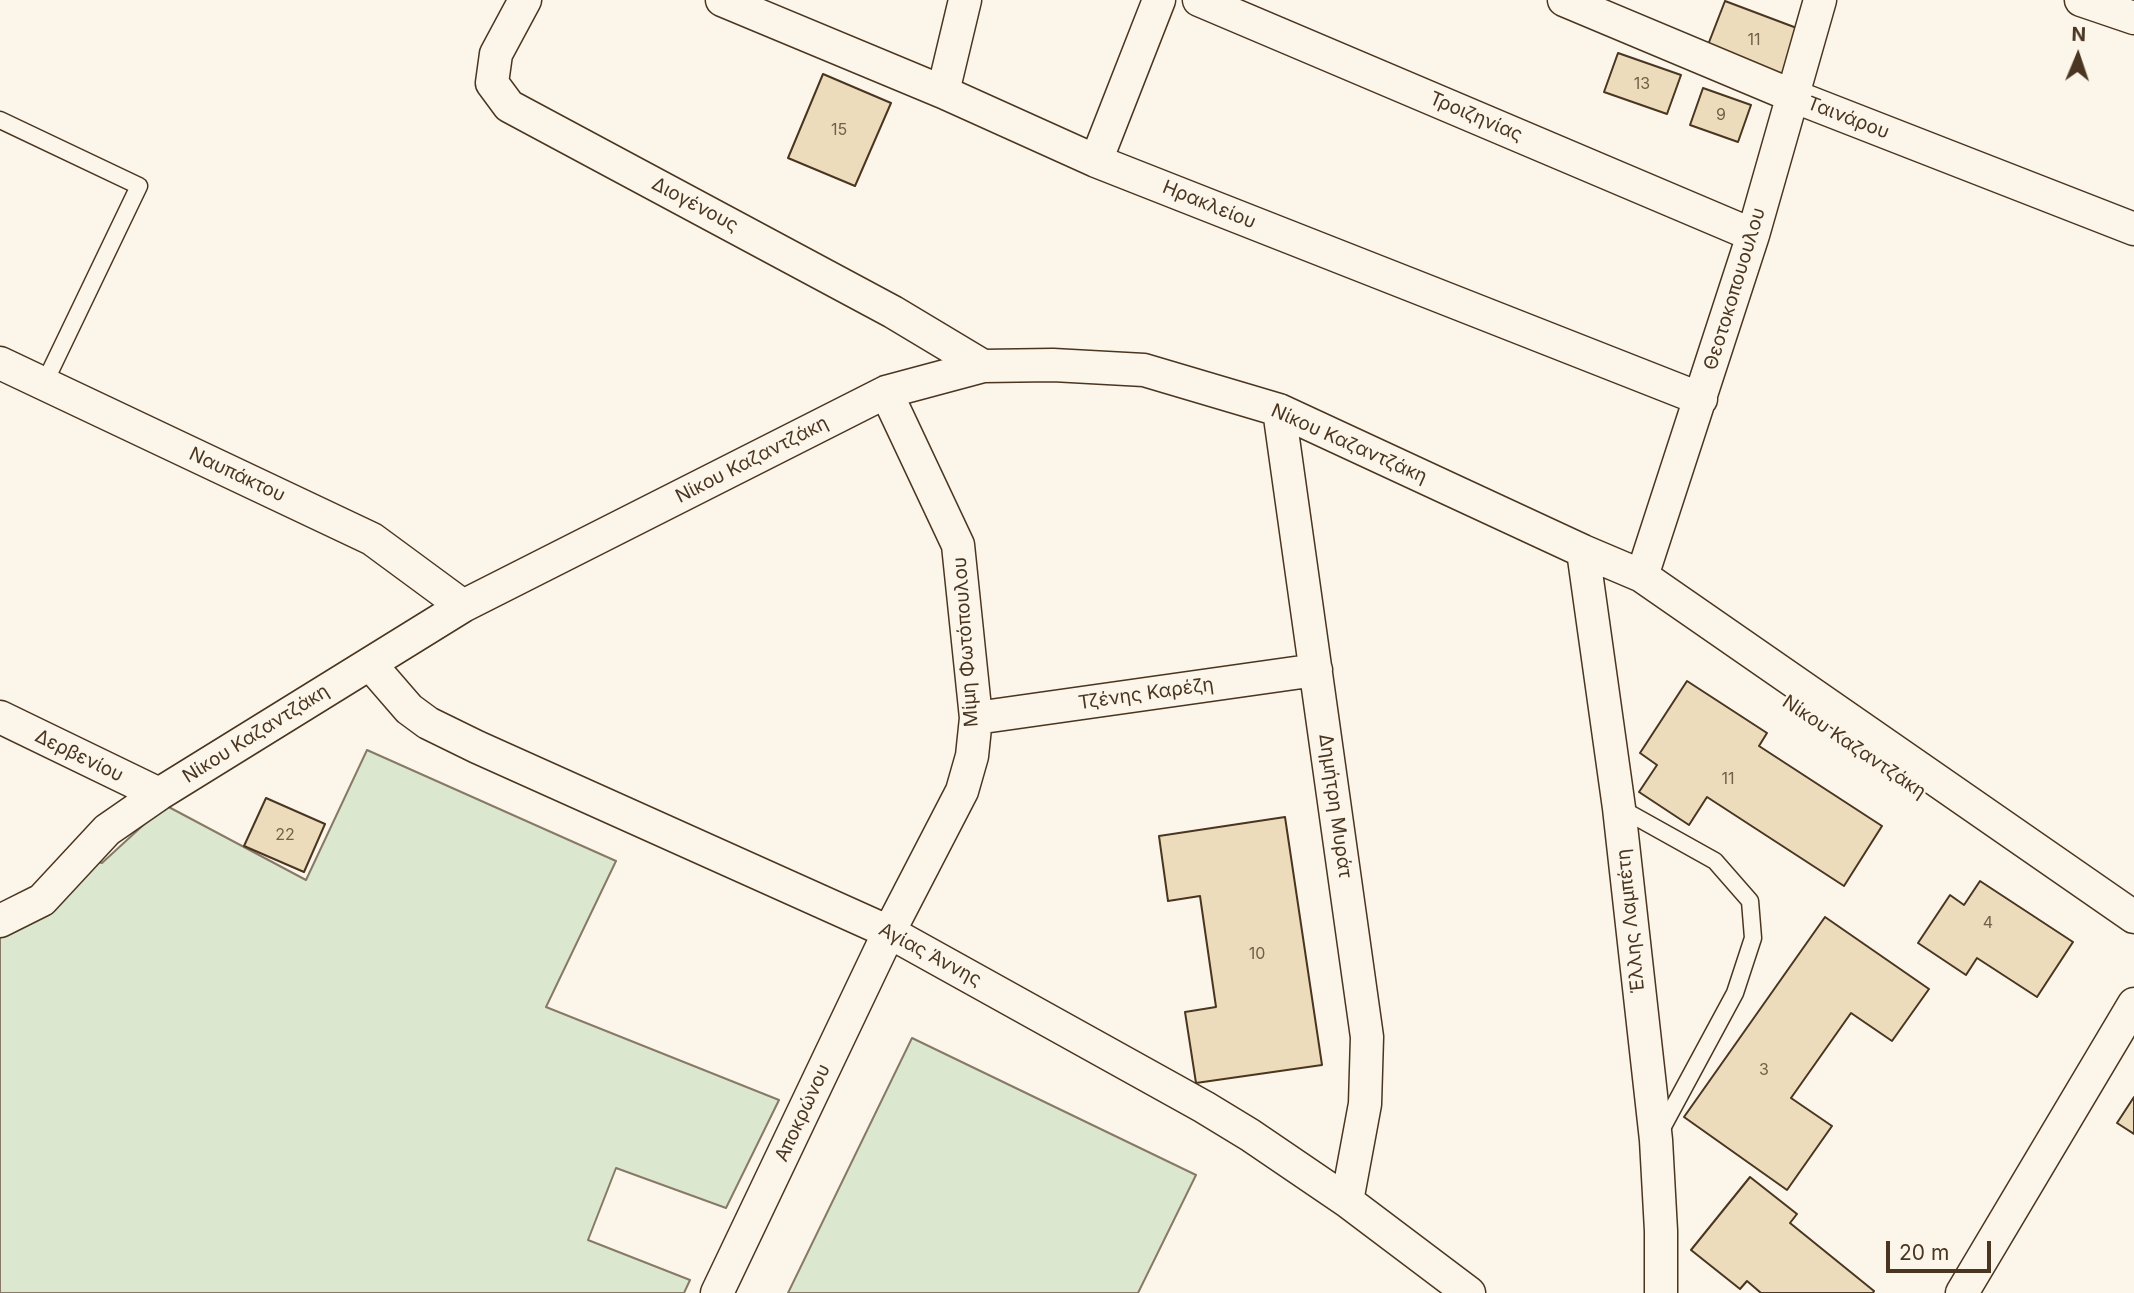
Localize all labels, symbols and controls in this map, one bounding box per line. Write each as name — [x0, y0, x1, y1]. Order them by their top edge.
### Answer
north arrow — [2043, 21, 2113, 91]
text: N — [2071, 23, 2086, 46]
house number: 11 — [1747, 30, 1761, 50]
house number: 13 — [1634, 74, 1650, 94]
street label: Τροιζηνίας — [1426, 87, 1526, 147]
street label: Ταινάρου — [1804, 92, 1892, 144]
house number: 9 — [1716, 105, 1726, 125]
house number: 15 — [831, 120, 847, 140]
street label: Διογένους — [648, 173, 742, 237]
street label: Ηρακλείου — [1159, 176, 1259, 234]
street label: Θεοτοκοπουουλου — [1699, 205, 1771, 373]
street label: Νίκου Καζαντζάκη — [1268, 399, 1430, 489]
street label: Νίκου Καζαντζάκη — [672, 412, 832, 508]
street label: Ναυπάκτου — [185, 443, 289, 507]
street label: Μίμη Φωτόπουλου — [949, 556, 983, 728]
street label: Τζένης Καρέζη — [1077, 673, 1215, 715]
street label: Νίκου Καζαντζάκη — [179, 680, 333, 788]
street label: Νίκου Καζαντζάκη — [1778, 691, 1930, 803]
street label: Δερβενίου — [31, 725, 127, 787]
street label: Δημήτρη Μυράτ — [1314, 732, 1356, 880]
house number: 11 — [1721, 769, 1735, 789]
house number: 22 — [275, 825, 295, 845]
street label: Έλλης Λαμπέτη — [1612, 848, 1650, 994]
house number: 4 — [1983, 913, 1993, 933]
street label: Αγίας Άννης — [875, 918, 985, 992]
house number: 10 — [1249, 944, 1265, 964]
house number: 3 — [1759, 1060, 1769, 1080]
street label: Αποκρώνου — [771, 1061, 835, 1165]
scale bar — [1889, 1226, 1994, 1270]
text: 20 m — [1899, 1240, 1949, 1265]

